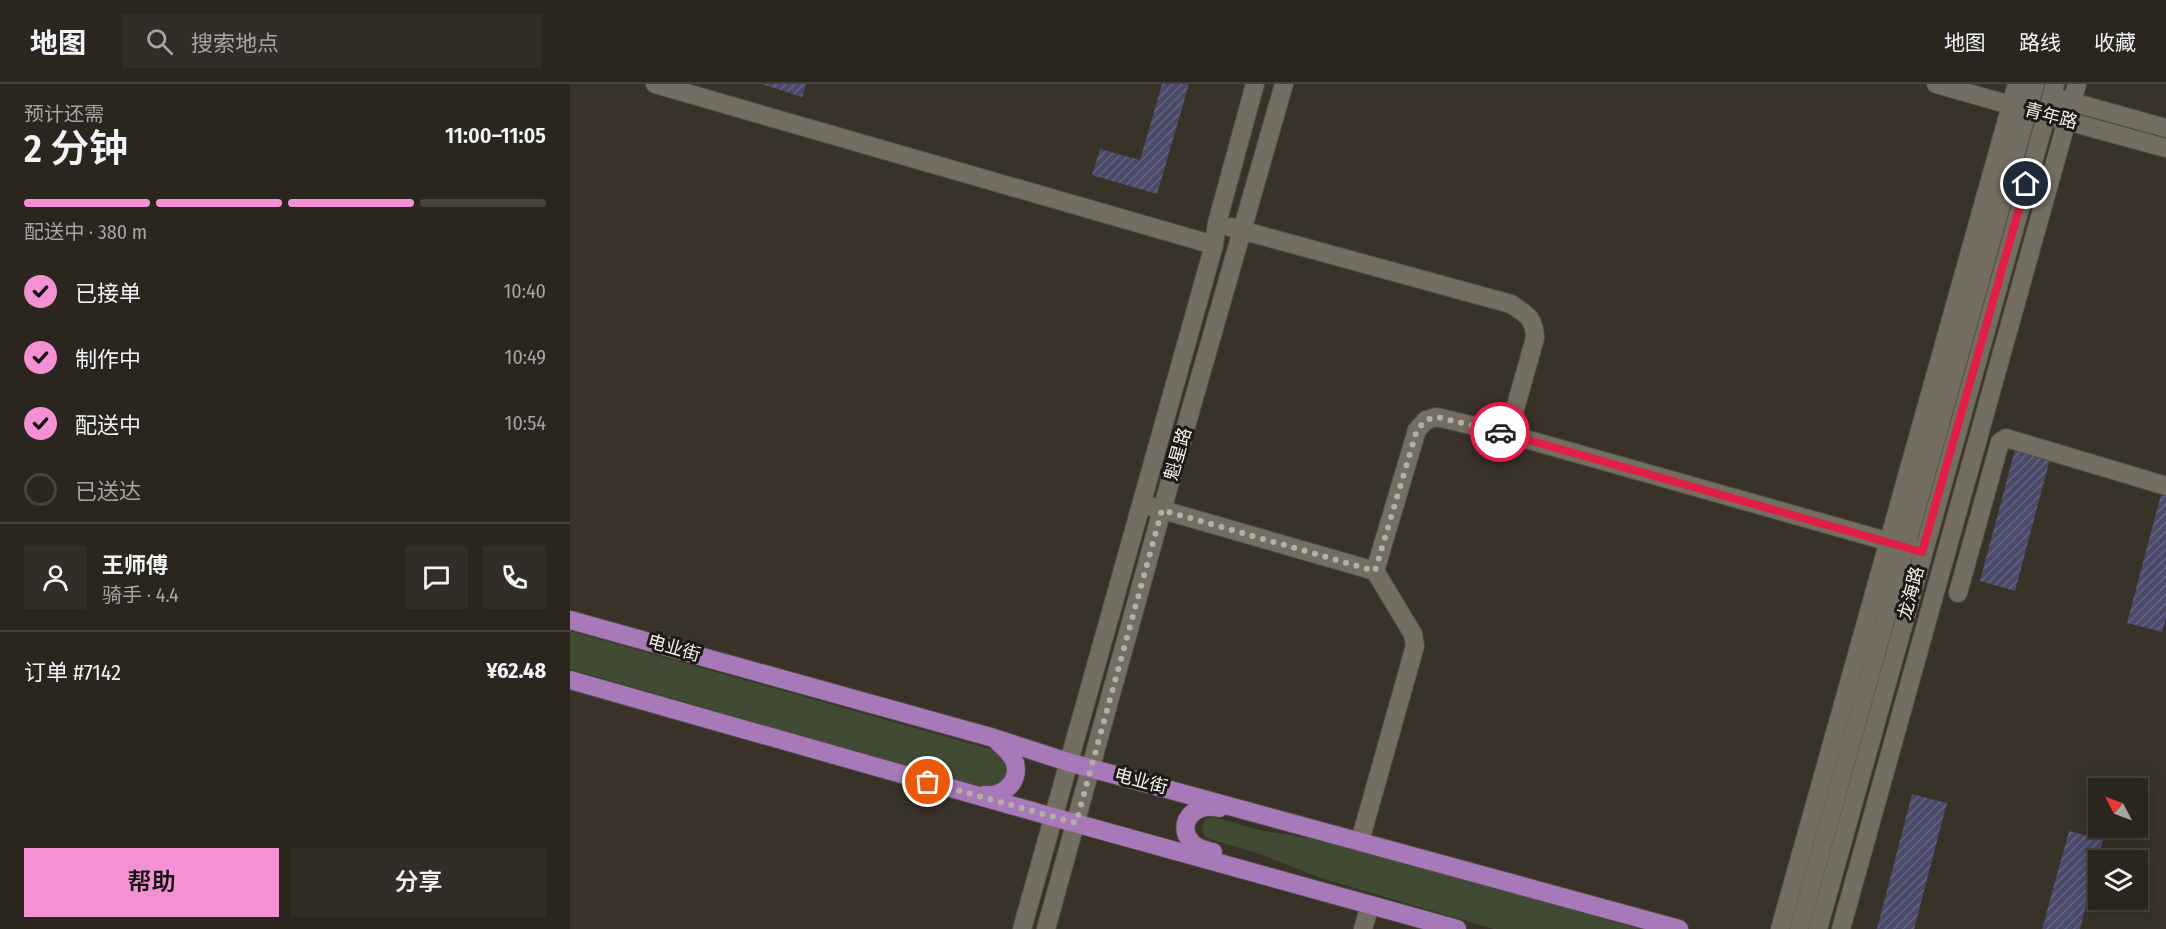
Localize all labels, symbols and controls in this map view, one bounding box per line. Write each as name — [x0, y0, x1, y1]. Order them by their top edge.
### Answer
search box — [122, 14, 542, 68]
icon: search — [143, 25, 176, 58]
text: 地图 — [30, 27, 86, 60]
text: 搜索地点 — [191, 30, 279, 57]
text: 地图 — [1944, 30, 1986, 56]
text: 路线 — [2019, 30, 2061, 56]
text: 收藏 — [2094, 30, 2136, 56]
street label: 青年路 — [2022, 98, 2080, 134]
text: 预计还需 — [24, 102, 104, 126]
text: 11:00–11:05 — [445, 122, 546, 149]
text: 2 分钟 — [24, 126, 128, 172]
pin — [2000, 158, 2051, 209]
icon: home — [2009, 167, 2042, 200]
text: 配送中 · 380 m — [24, 220, 147, 244]
icon: check — [24, 275, 57, 308]
text: 10:40 — [504, 279, 546, 303]
text: 已接单 — [75, 280, 141, 307]
icon: check — [24, 341, 57, 374]
text: 10:49 — [505, 345, 546, 369]
text: 制作中 — [75, 346, 141, 373]
courier — [1470, 402, 1530, 462]
icon: check — [24, 407, 57, 440]
text: 10:54 — [505, 411, 546, 435]
text: 配送中 — [75, 412, 141, 439]
icon: car — [1484, 416, 1517, 449]
street label: 魁星路 — [1160, 425, 1196, 483]
text: 已送达 — [75, 478, 141, 505]
button: person — [24, 546, 87, 609]
button: chat — [405, 546, 468, 609]
button: phone — [483, 546, 546, 609]
text: 王师傅 — [102, 552, 168, 579]
street label: 龙海路 — [1893, 564, 1929, 622]
text: 骑手 · 4.4 — [102, 583, 179, 607]
street label: 电业街 — [645, 630, 703, 666]
text: ¥62.48 — [486, 657, 546, 684]
text: 订单 #7142 — [24, 659, 121, 686]
pin — [902, 756, 953, 807]
street label: 电业街 — [1112, 763, 1170, 799]
icon: bag — [911, 765, 944, 798]
north arrow — [2088, 778, 2148, 838]
map controls — [2088, 778, 2148, 910]
button: 帮助 — [24, 848, 279, 917]
button: 分享 — [291, 848, 546, 917]
button: layers — [2088, 850, 2148, 910]

